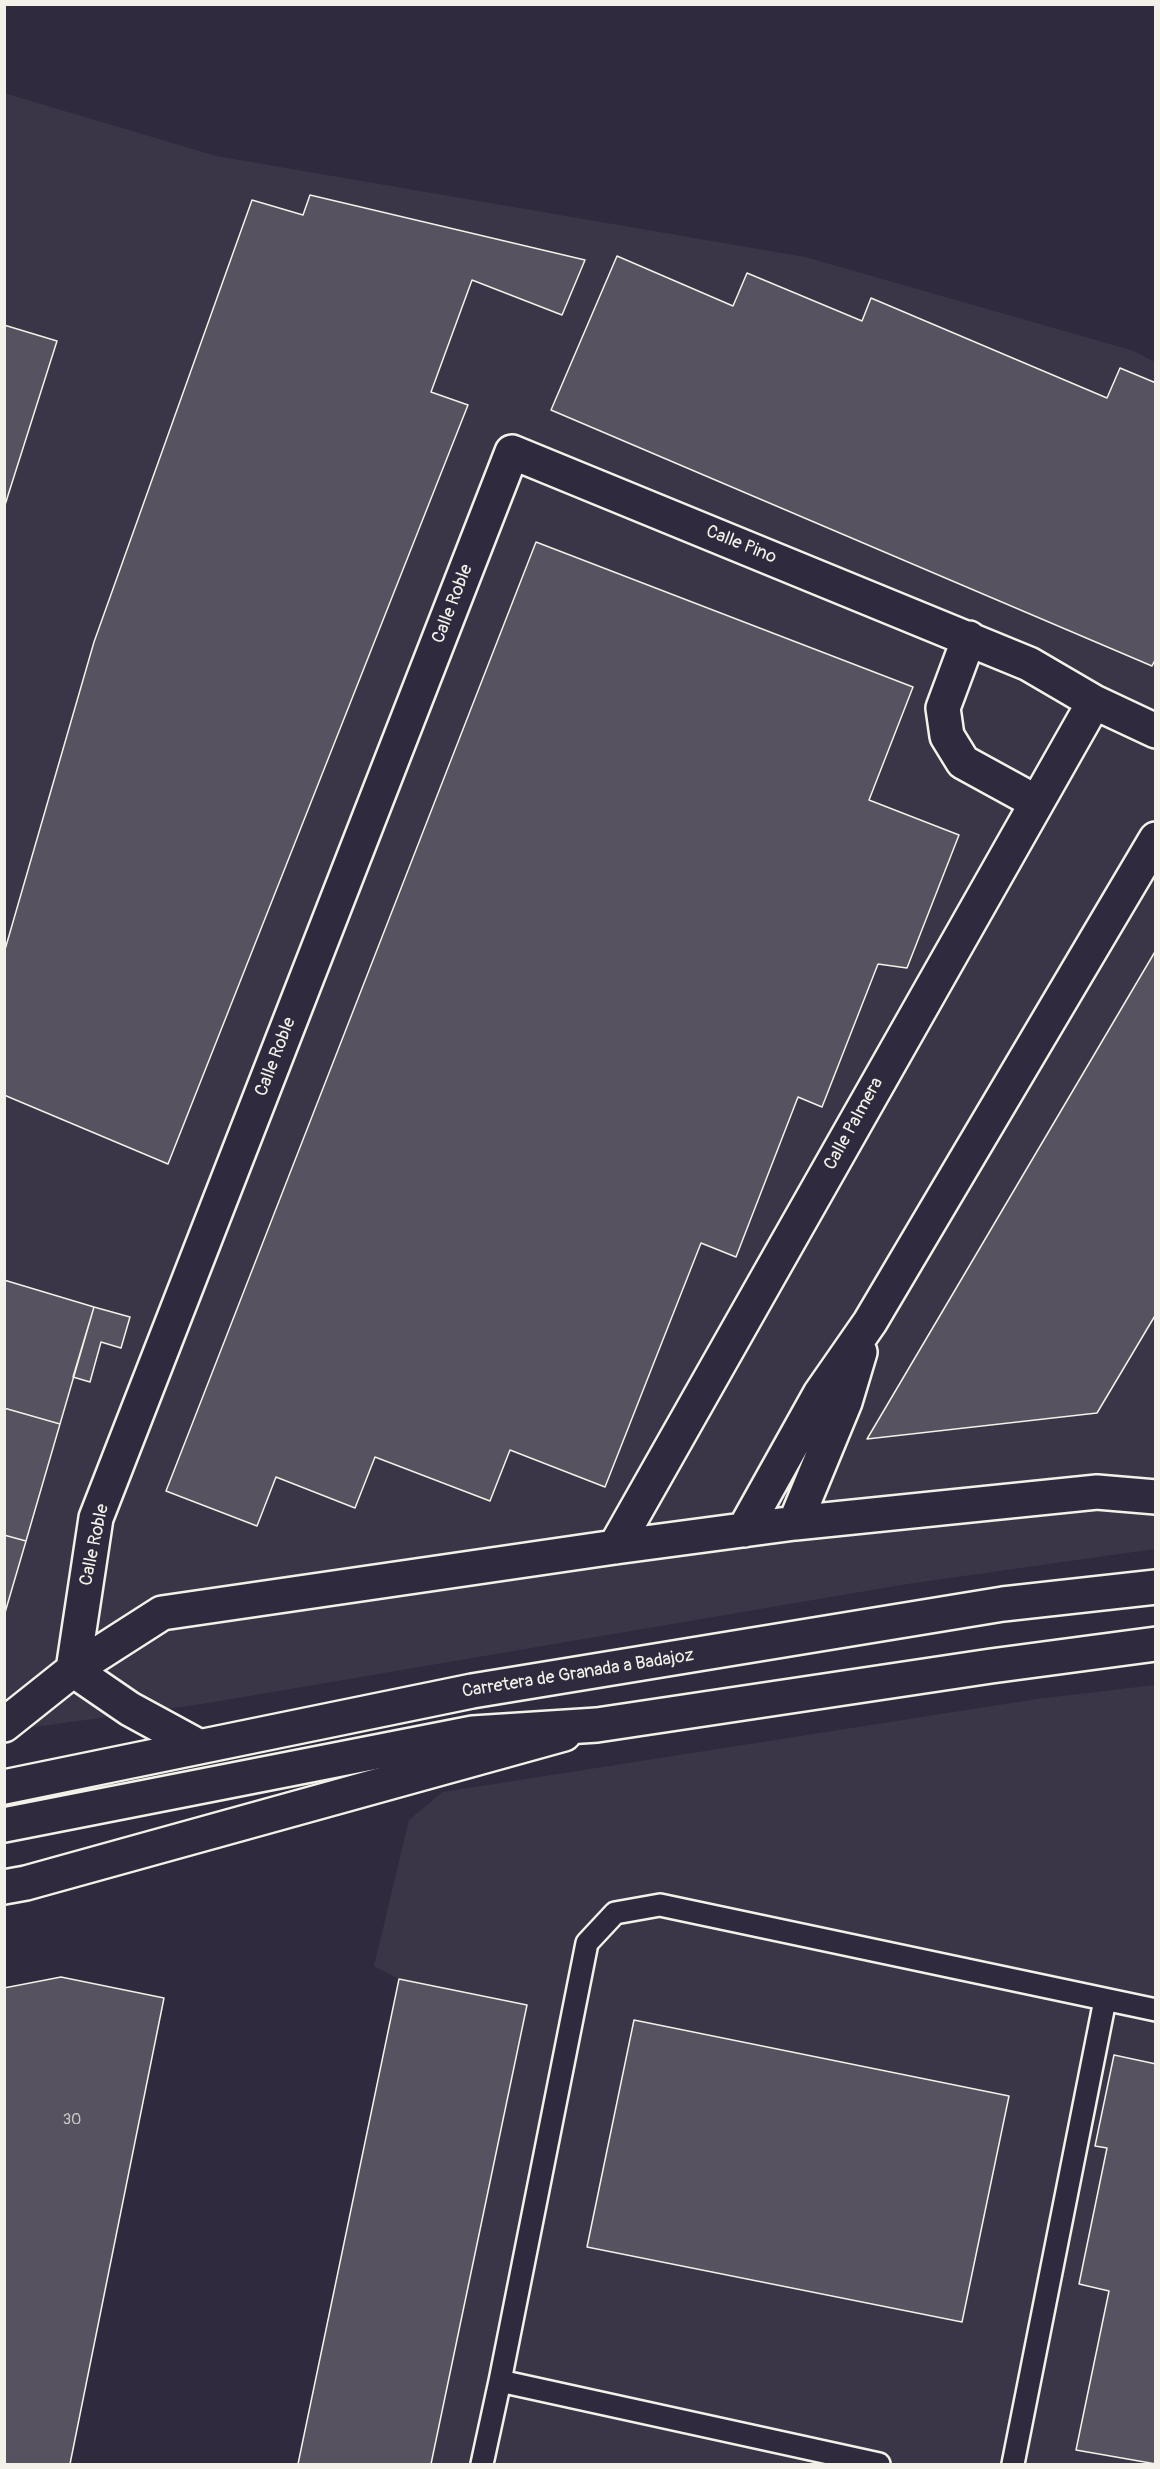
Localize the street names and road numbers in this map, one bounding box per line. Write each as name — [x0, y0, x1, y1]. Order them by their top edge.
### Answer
street label: Calle Pino — [703, 521, 779, 569]
street label: Calle Roble — [428, 561, 478, 647]
street label: Calle Roble — [251, 1014, 301, 1100]
street label: Calle Palmera — [820, 1074, 888, 1174]
street label: Calle Roble — [76, 1502, 114, 1588]
street label: Carretera de Granada a Badajoz — [461, 1645, 695, 1703]

